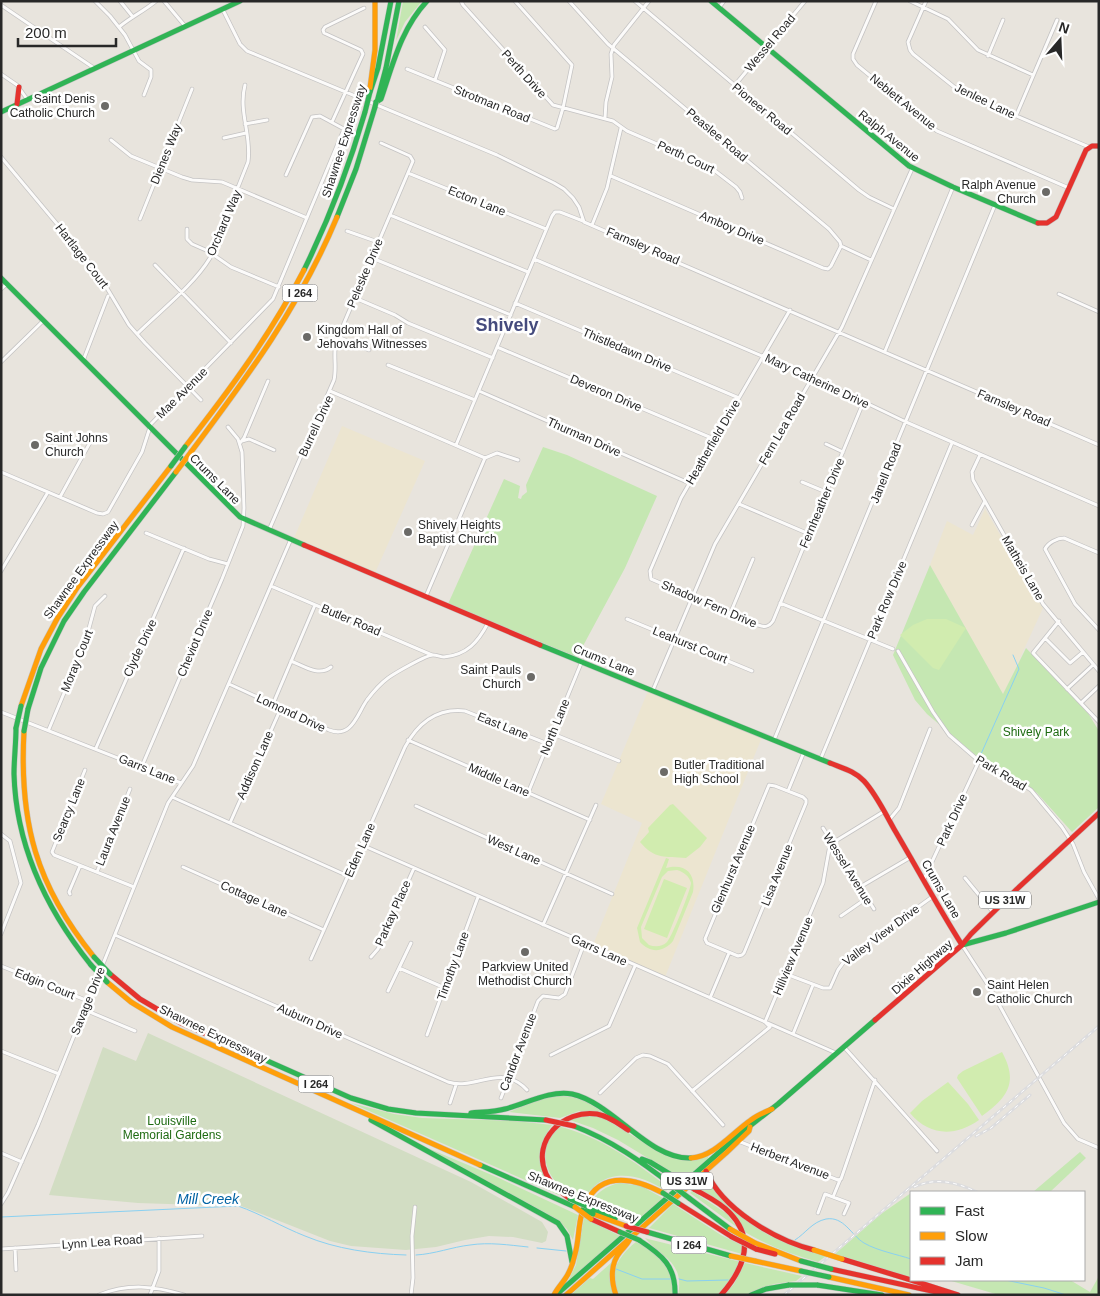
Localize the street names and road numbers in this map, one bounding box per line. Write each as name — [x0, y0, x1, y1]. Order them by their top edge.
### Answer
street label: Wessel Road — [742, 11, 798, 75]
street label: Perth Drive — [499, 47, 549, 101]
street label: Neblett Avenue — [867, 71, 939, 133]
street label: Pioneer Road — [729, 80, 795, 138]
street label: Jenlee Lane — [953, 80, 1018, 122]
street label: Strotman Road — [452, 82, 532, 126]
street label: Shawnee Expressway — [319, 83, 369, 199]
street label: Peaslee Road — [684, 105, 750, 165]
street label: Ralph Avenue — [856, 107, 923, 165]
street label: Dienes Way — [147, 122, 185, 186]
street label: Perth Court — [655, 138, 717, 177]
street label: Ecton Lane — [446, 183, 508, 219]
street label: Orchard Way — [204, 188, 244, 258]
street label: Amboy Drive — [698, 208, 767, 248]
street label: Hartlage Court — [52, 221, 112, 292]
street label: Farnsley Road — [604, 224, 682, 268]
street label: Peleske Drive — [344, 236, 386, 310]
road number: I 264 — [282, 284, 318, 302]
street label: Thistledawn Drive — [580, 325, 674, 375]
street label: Mary Catherine Drive — [763, 351, 872, 411]
street label: Mae Avenue — [154, 364, 211, 421]
street label: Deveron Drive — [568, 372, 644, 415]
street label: Farnsley Road — [975, 386, 1053, 430]
street label: Fern Lea Road — [756, 391, 808, 467]
street label: Burrell Drive — [296, 393, 336, 459]
street label: Heatherfield Drive — [683, 397, 743, 487]
street label: Thurman Drive — [545, 414, 623, 460]
street label: Janell Road — [868, 441, 904, 505]
street label: Crums Lane — [187, 451, 243, 507]
street label: Fernheather Drive — [797, 455, 847, 550]
street label: Shawnee Expressway — [41, 518, 121, 622]
street label: Matheis Lane — [999, 533, 1047, 603]
street label: Park Row Drive — [864, 559, 910, 641]
street label: Shadow Fern Drive — [659, 577, 759, 631]
street label: Butler Road — [319, 601, 383, 639]
street label: Cheviot Drive — [174, 607, 216, 679]
street label: Clyde Drive — [121, 617, 160, 679]
street label: Leahurst Court — [651, 624, 730, 667]
street label: Moray Court — [58, 627, 96, 694]
street label: Crums Lane — [571, 641, 637, 679]
street label: Lomond Drive — [254, 691, 328, 735]
street label: North Lane — [537, 697, 573, 757]
street label: East Lane — [475, 709, 531, 743]
street label: Addison Lane — [234, 728, 276, 801]
street label: Garrs Lane — [117, 751, 178, 787]
street label: Park Road — [973, 752, 1029, 794]
street label: Middle Lane — [466, 760, 532, 800]
street label: Searcy Lane — [50, 776, 88, 844]
street label: Park Drive — [934, 791, 970, 848]
street label: Laura Avenue — [93, 794, 133, 868]
street label: Eden Lane — [342, 820, 378, 879]
street label: Glenhurst Avenue — [708, 822, 758, 916]
street label: Wessel Avenue — [820, 830, 876, 908]
street label: West Lane — [485, 832, 543, 868]
street label: Lisa Avenue — [758, 842, 796, 908]
street label: Crums Lane — [919, 857, 964, 921]
street label: Cottage Lane — [218, 878, 290, 920]
street label: Parkay Place — [372, 878, 414, 948]
road number: US 31W — [979, 892, 1031, 908]
street label: Valley View Drive — [840, 901, 922, 968]
street label: Hillview Avenue — [770, 914, 816, 997]
street label: Timothy Lane — [434, 929, 472, 1002]
street label: Garrs Lane — [569, 931, 630, 969]
street label: Dixie Highway — [889, 937, 955, 997]
street label: Savage Drive — [68, 965, 108, 1037]
street label: Edgin Court — [13, 966, 78, 1003]
street label: Auburn Drive — [275, 1000, 345, 1042]
street label: Shawnee Expressway — [157, 1002, 269, 1066]
street label: Candor Avenue — [497, 1011, 539, 1093]
road number: I 264 — [298, 1076, 334, 1092]
street label: Herbert Avenue — [749, 1140, 832, 1183]
street label: Shawnee Expressway — [526, 1168, 640, 1226]
road number: US 31W — [661, 1172, 713, 1190]
street label: Lynn Lea Road — [61, 1232, 143, 1252]
road number: I 264 — [672, 1236, 706, 1254]

